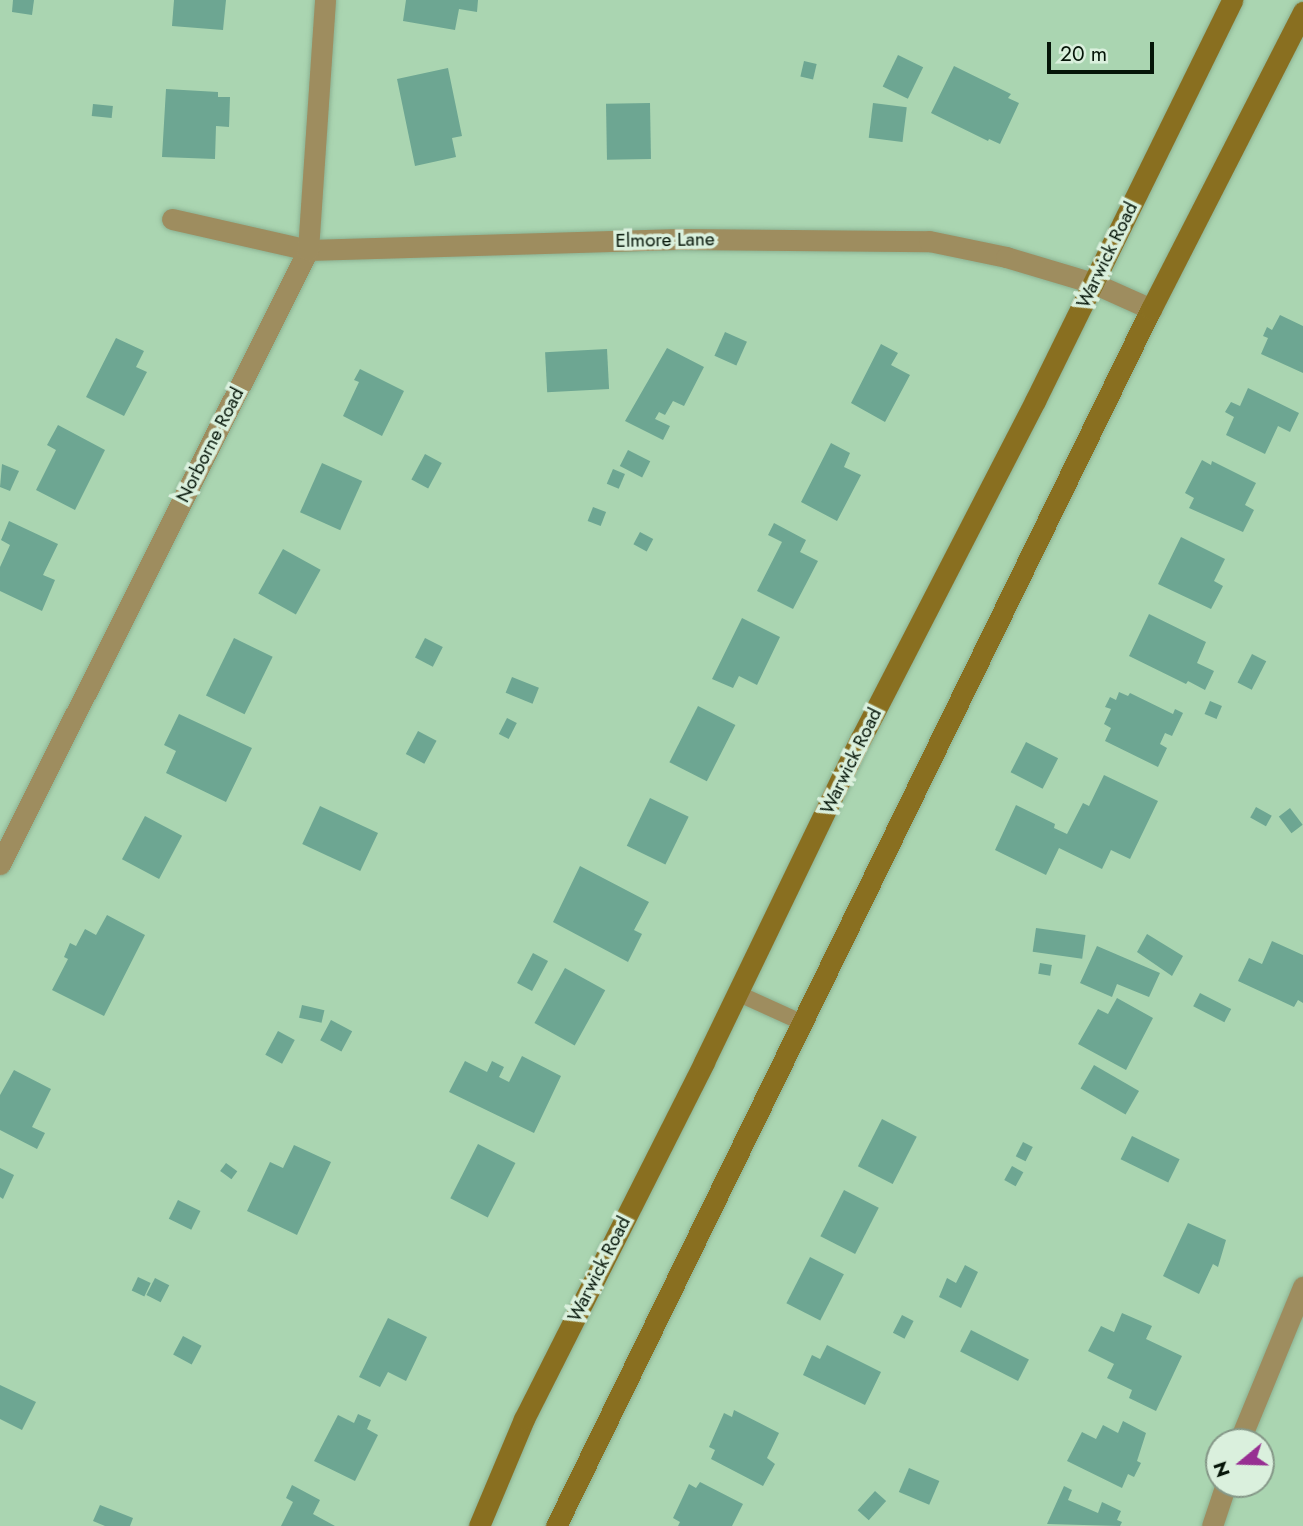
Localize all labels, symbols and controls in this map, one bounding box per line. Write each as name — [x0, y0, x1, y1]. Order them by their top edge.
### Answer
scale bar — [1051, 28, 1158, 72]
text: 20 m — [1060, 39, 1107, 69]
street label: Warwick Road — [1072, 198, 1142, 312]
street label: Elmore Lane — [615, 228, 715, 252]
street label: Norborne Road — [171, 384, 249, 506]
street label: Warwick Road — [816, 704, 886, 818]
street label: Warwick Road — [563, 1213, 635, 1325]
north arrow — [1205, 1428, 1275, 1498]
text: N — [1206, 1458, 1237, 1481]

